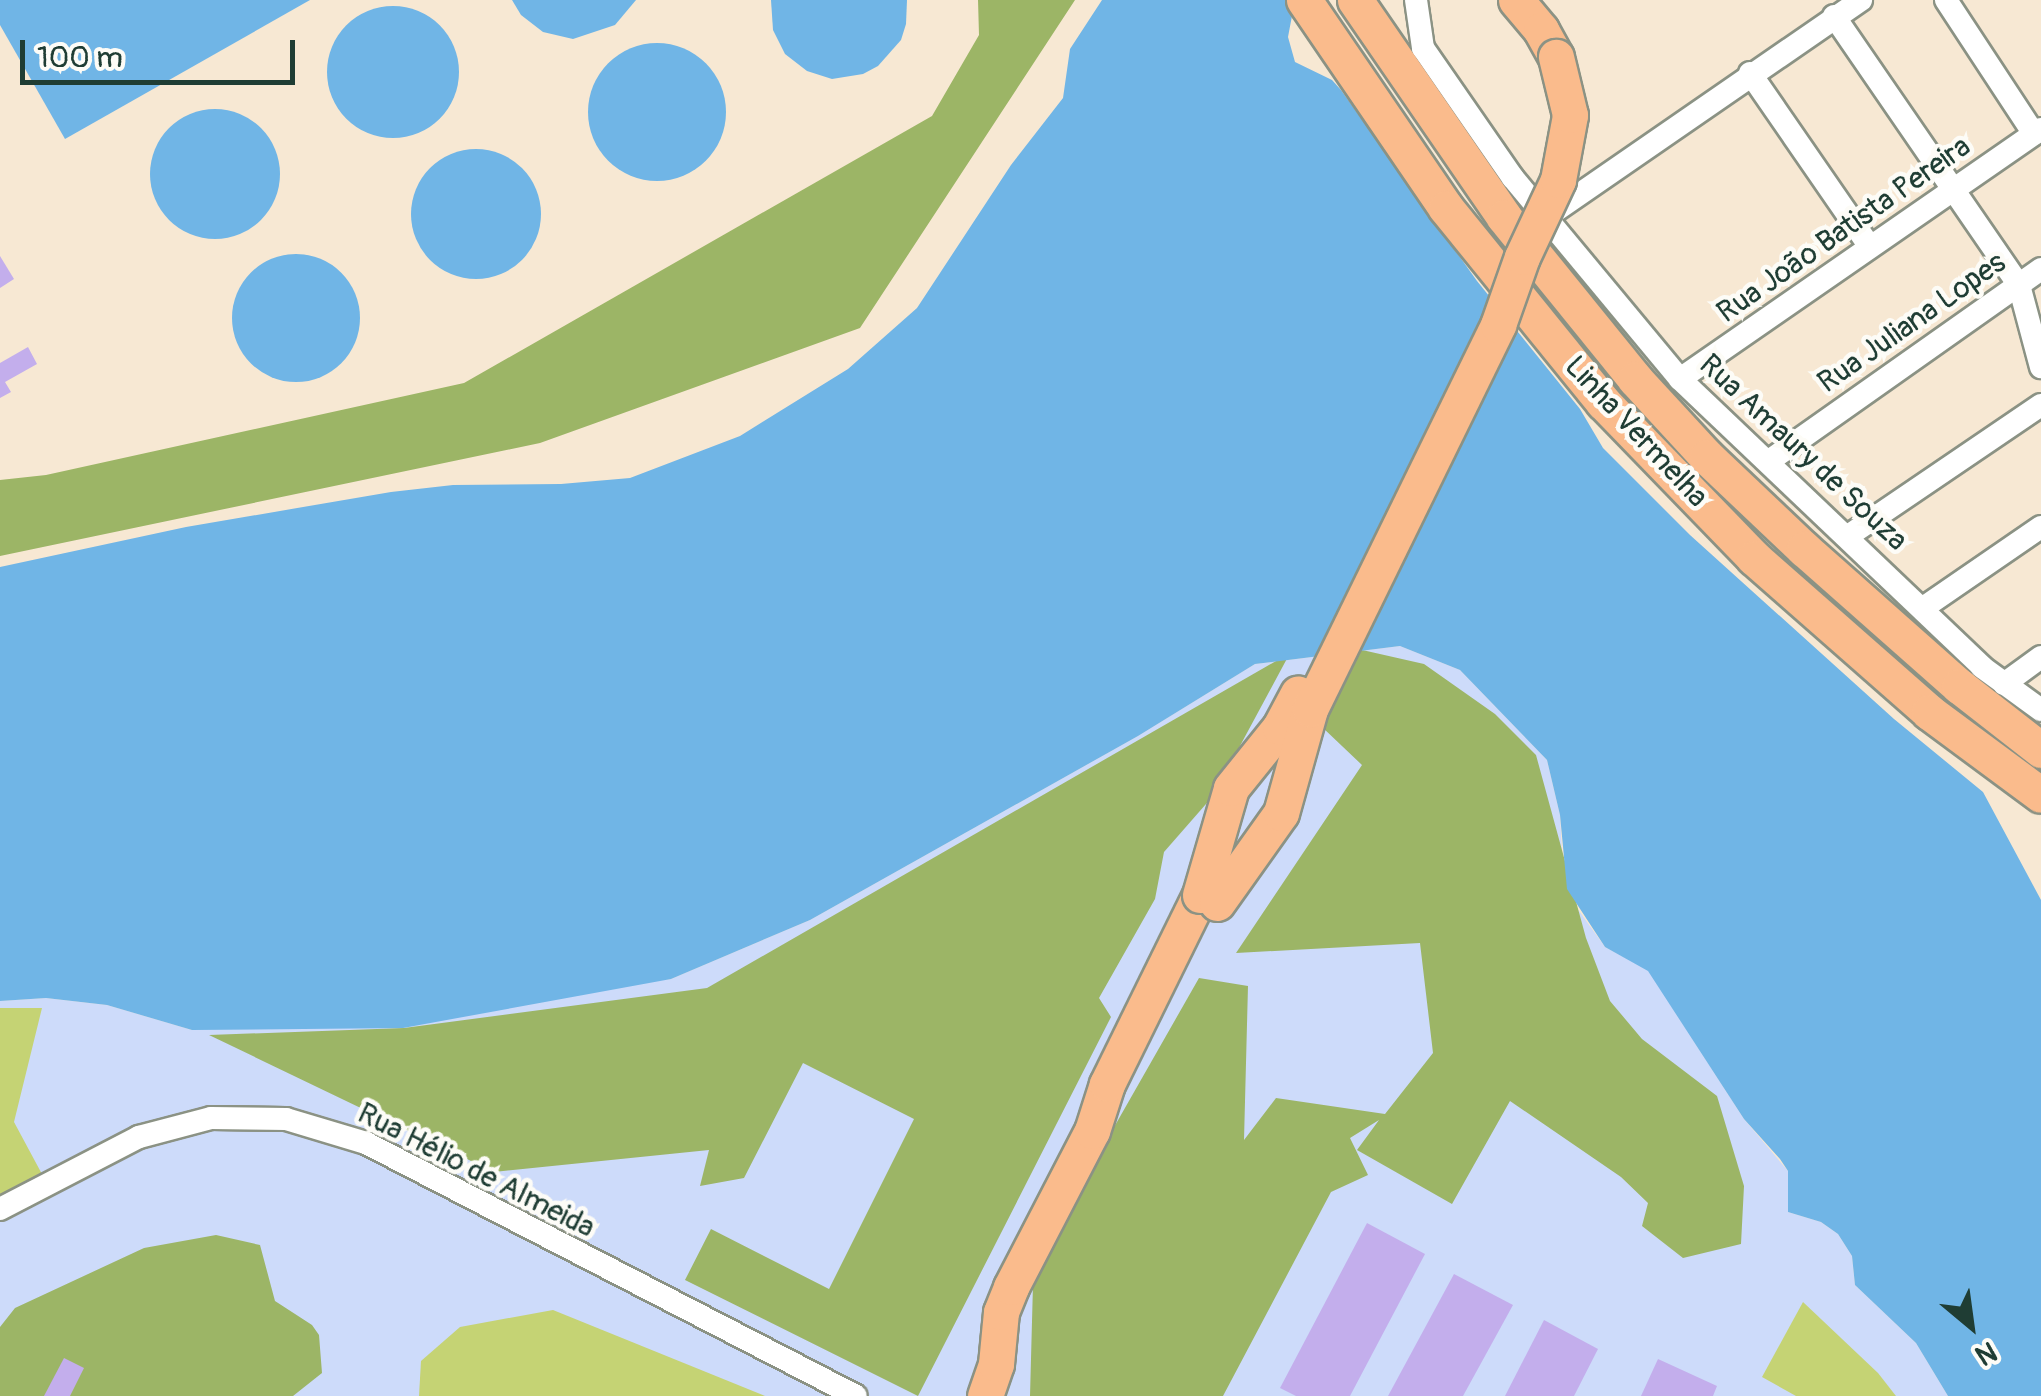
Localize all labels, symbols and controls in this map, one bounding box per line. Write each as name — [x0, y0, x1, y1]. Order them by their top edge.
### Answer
scale bar — [25, 20, 300, 82]
text: 100 m — [37, 39, 123, 76]
street label: Rua João Batista Pereira — [1710, 129, 1978, 331]
street label: Rua Juliana Lopes — [1811, 245, 2013, 401]
street label: Rua Amaury de Souza — [1691, 347, 1915, 559]
street label: Linha Vermelha — [1557, 349, 1715, 515]
street label: Rua Hélio de Almeida — [351, 1096, 601, 1246]
north arrow — [1921, 1276, 2021, 1376]
text: N — [1969, 1333, 2003, 1373]

